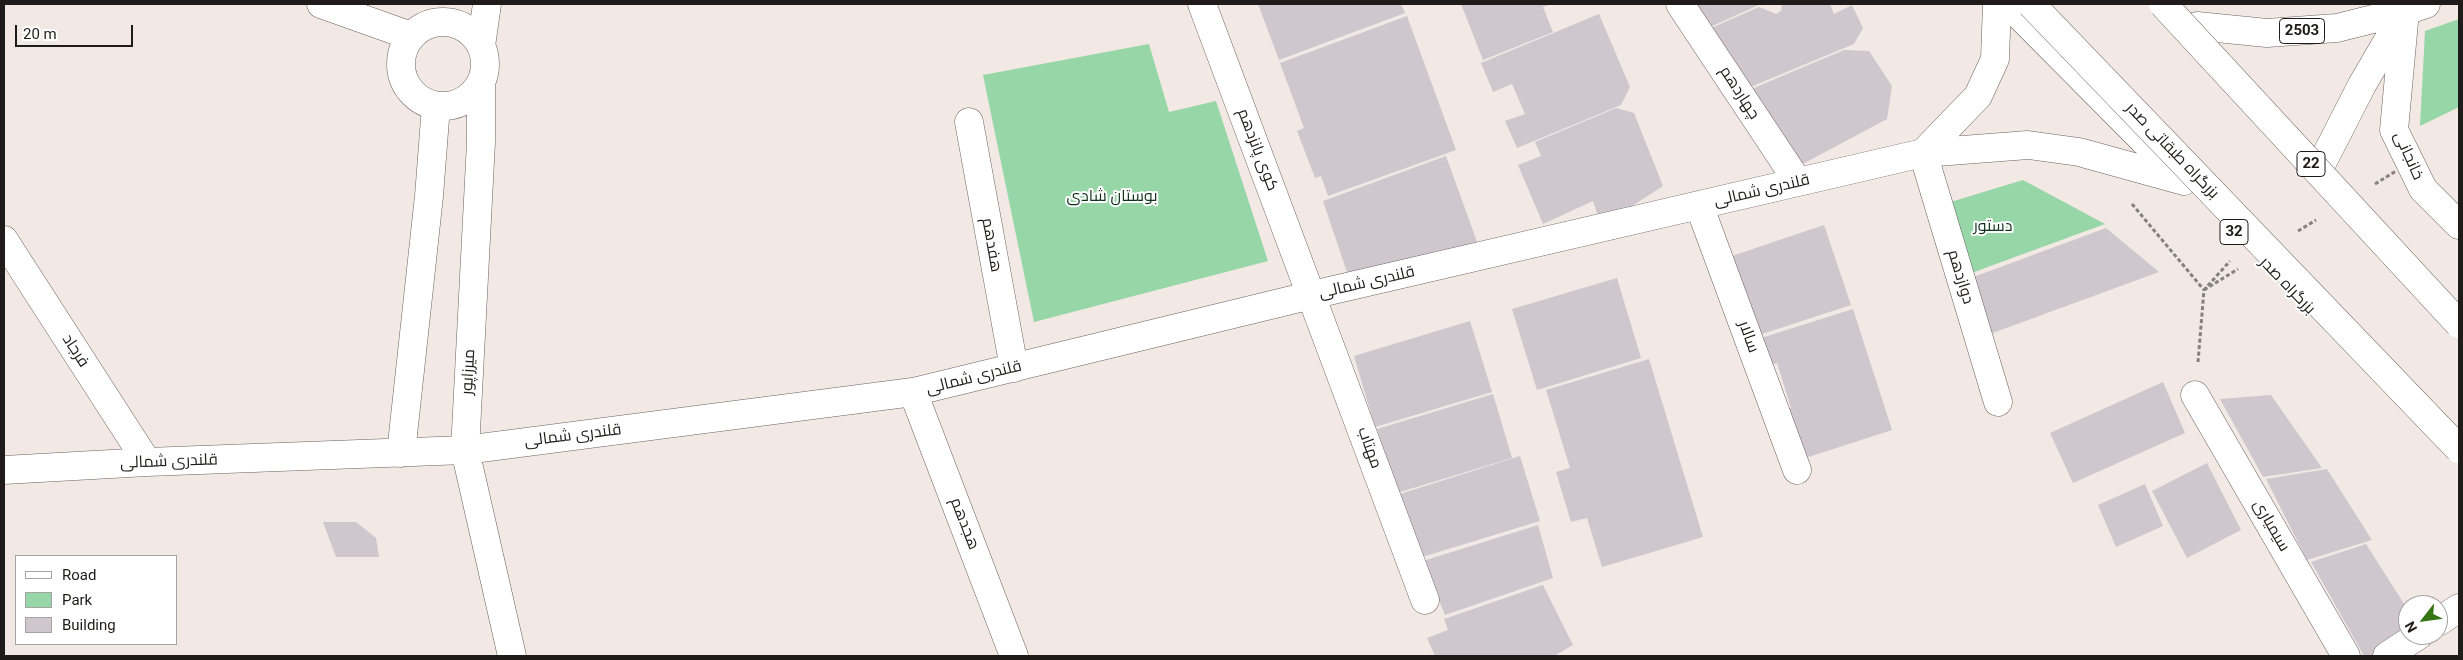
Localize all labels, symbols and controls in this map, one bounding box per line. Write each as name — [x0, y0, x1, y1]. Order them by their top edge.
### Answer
scale bar — [18, 15, 135, 47]
road number: 2503 — [2280, 18, 2324, 44]
text: 20 m — [23, 25, 57, 43]
street label: چهاردهم — [1715, 63, 1763, 123]
street label: بزرگراه طبقاتی صدر — [2121, 99, 2223, 203]
street label: کوی پانزدهم — [1233, 106, 1281, 194]
street label: خانجانی — [2389, 129, 2427, 183]
road number: 22 — [2297, 152, 2325, 176]
street label: قلندری شمالی — [1712, 171, 1812, 211]
park label: بوستان شادی — [1067, 187, 1157, 207]
street label: هفدهم — [977, 216, 1005, 274]
park label: دستور — [1973, 217, 2013, 237]
road number: 32 — [2220, 220, 2248, 244]
street label: دوازدهم — [1943, 247, 1977, 307]
street label: بزرگراه صدر — [2255, 253, 2319, 319]
street label: قلندری شمالی — [1317, 263, 1417, 303]
street label: سالار — [1733, 318, 1763, 356]
street label: فرجاد — [57, 331, 93, 371]
street label: میرزاپور — [458, 349, 480, 395]
street label: قلندری شمالی — [924, 357, 1024, 399]
street label: قلندری شمالی — [523, 421, 623, 451]
street label: مهتاب — [1353, 425, 1385, 471]
street label: قلندری شمالی — [120, 451, 218, 473]
street label: هجدهم — [945, 495, 983, 553]
street label: سیمیاری — [2249, 497, 2293, 555]
legend — [15, 555, 178, 645]
text: Road — [62, 566, 96, 584]
text: Park — [62, 591, 92, 609]
north arrow — [2398, 595, 2448, 645]
text: Building — [62, 616, 116, 634]
text: N — [2401, 619, 2420, 635]

